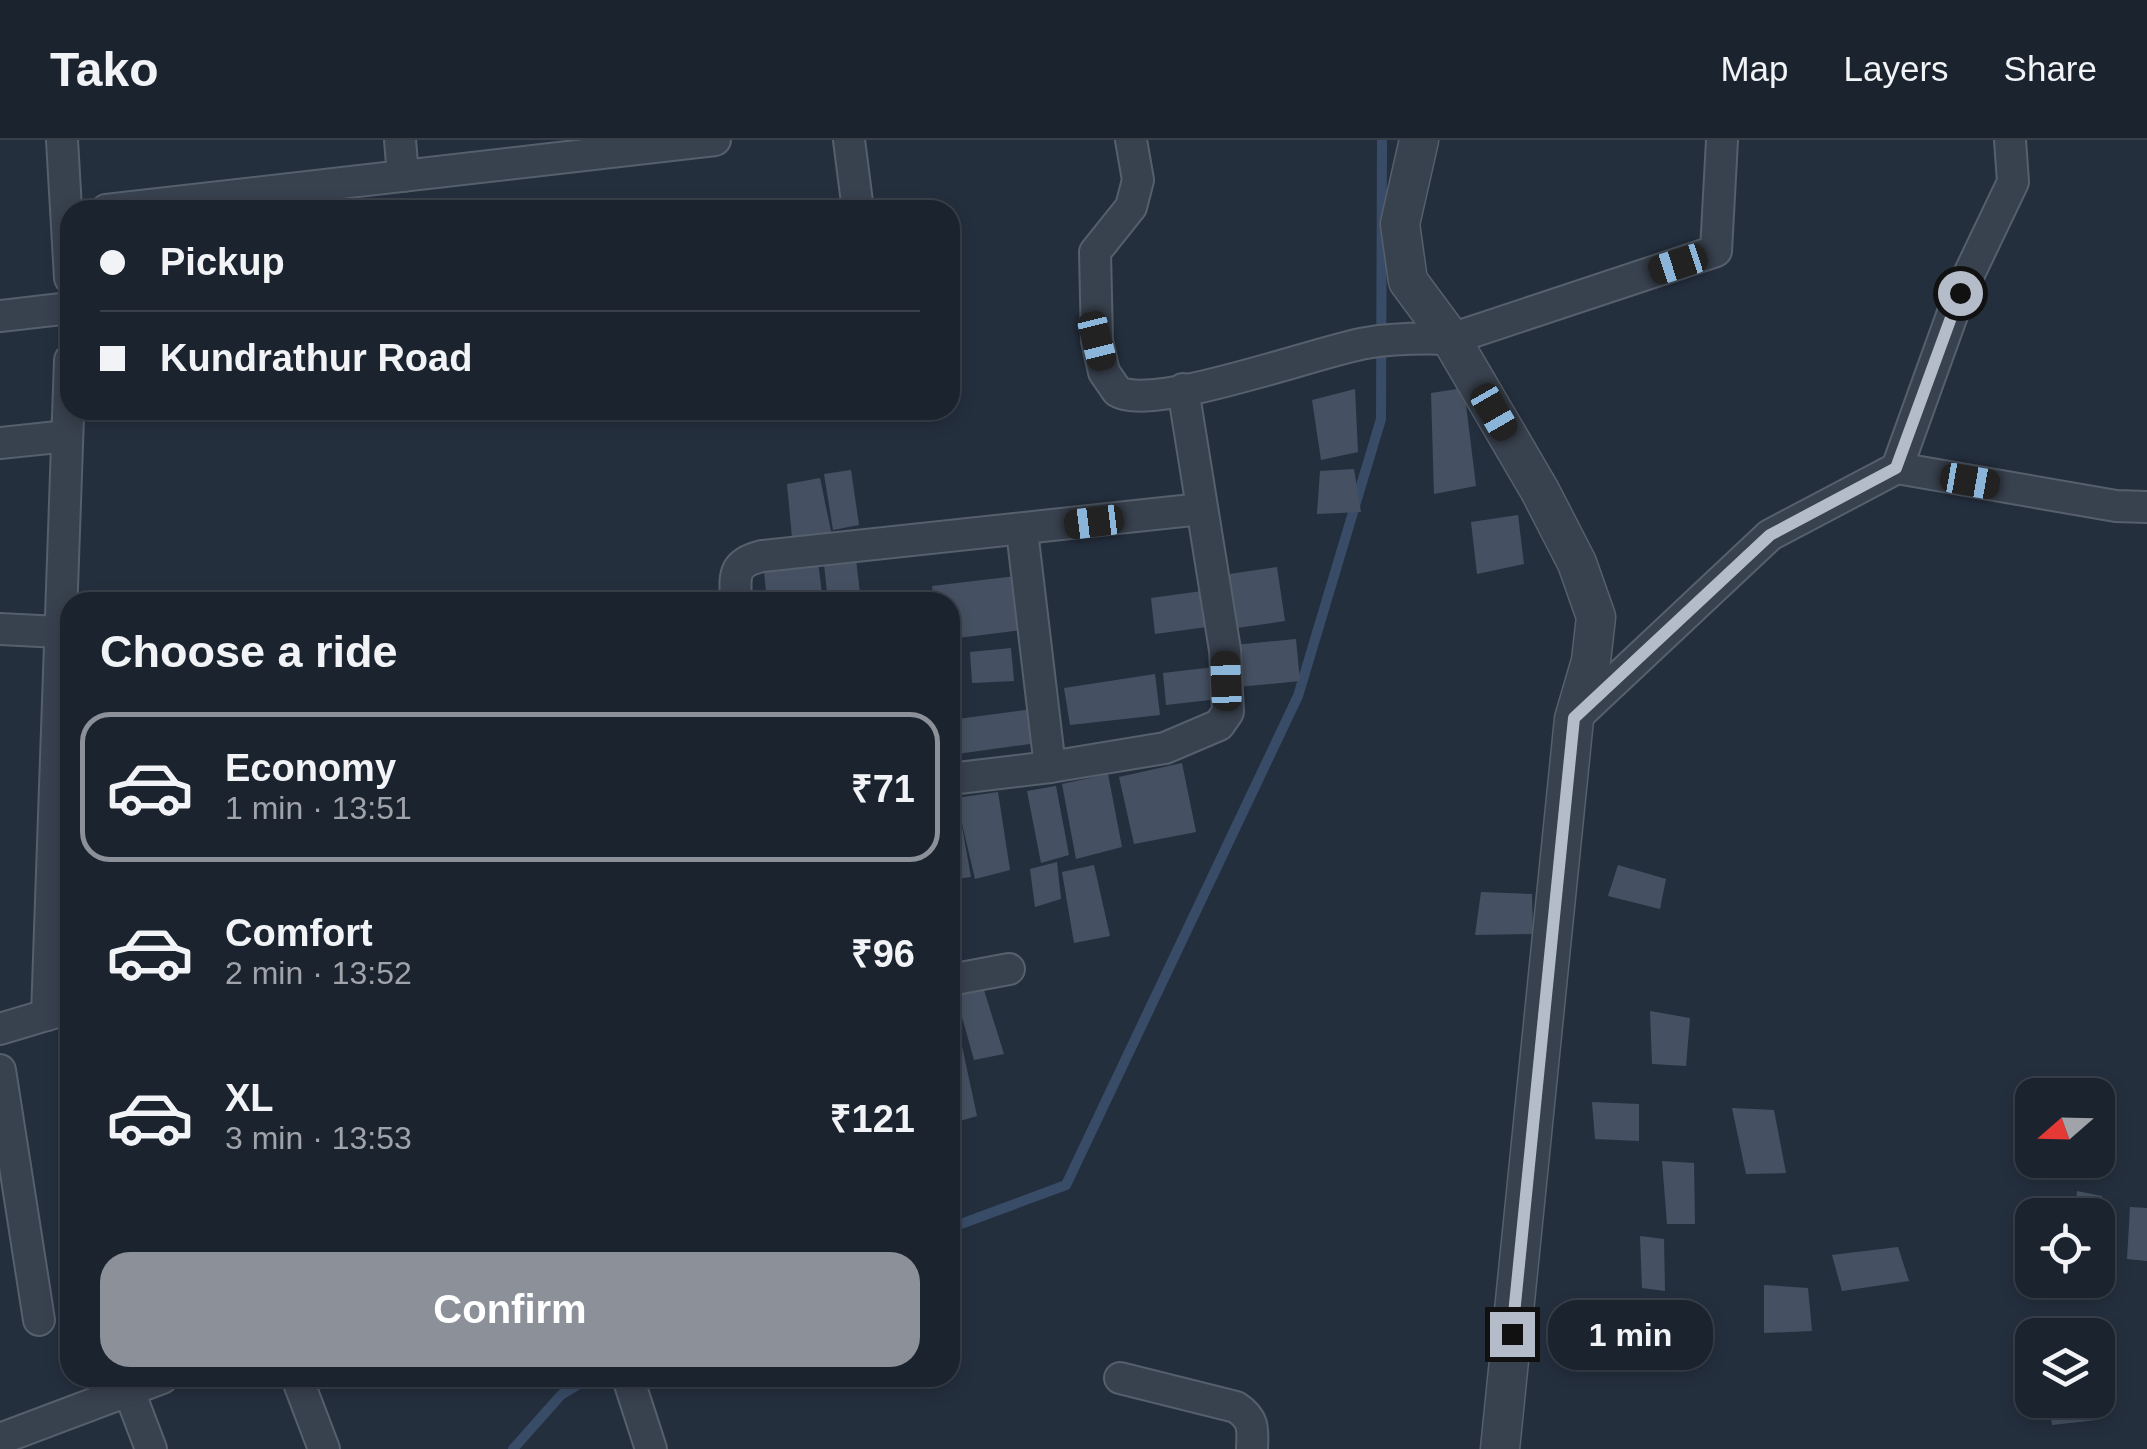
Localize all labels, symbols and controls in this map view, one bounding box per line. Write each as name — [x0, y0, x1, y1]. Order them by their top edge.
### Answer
text: Tako — [50, 43, 158, 96]
text: Map — [1720, 49, 1789, 88]
text: Layers — [1844, 49, 1949, 88]
text: Share — [2004, 49, 2097, 88]
car — [1645, 240, 1711, 288]
text: Pickup — [160, 241, 285, 283]
route start — [1938, 271, 1983, 316]
car — [1075, 308, 1119, 374]
text: Kundrathur Road — [160, 337, 472, 379]
car — [1466, 379, 1522, 445]
car — [1938, 461, 2002, 501]
car — [1062, 503, 1126, 541]
text: Choose a ride — [100, 626, 398, 677]
car — [1210, 650, 1242, 712]
icon: car — [105, 742, 195, 832]
text: Economy — [225, 747, 396, 789]
text: ₹71 — [851, 768, 915, 810]
text: 1 min · 13:51 — [225, 790, 412, 826]
icon: car — [105, 907, 195, 997]
text: Comfort — [225, 912, 373, 954]
text: ₹96 — [851, 933, 915, 975]
text: 2 min · 13:52 — [225, 955, 412, 991]
icon: car — [105, 1072, 195, 1162]
text: XL — [225, 1077, 274, 1119]
north arrow — [2015, 1078, 2115, 1178]
map controls — [2015, 1078, 2115, 1418]
text: ₹121 — [830, 1098, 915, 1140]
text: 3 min · 13:53 — [225, 1120, 412, 1156]
button: locate — [2015, 1198, 2115, 1298]
button: Confirm — [100, 1252, 920, 1367]
callout: 1 min — [1547, 1299, 1712, 1369]
route end — [1490, 1312, 1535, 1357]
text: 1 min — [1589, 1317, 1672, 1353]
button: layers — [2015, 1318, 2115, 1418]

